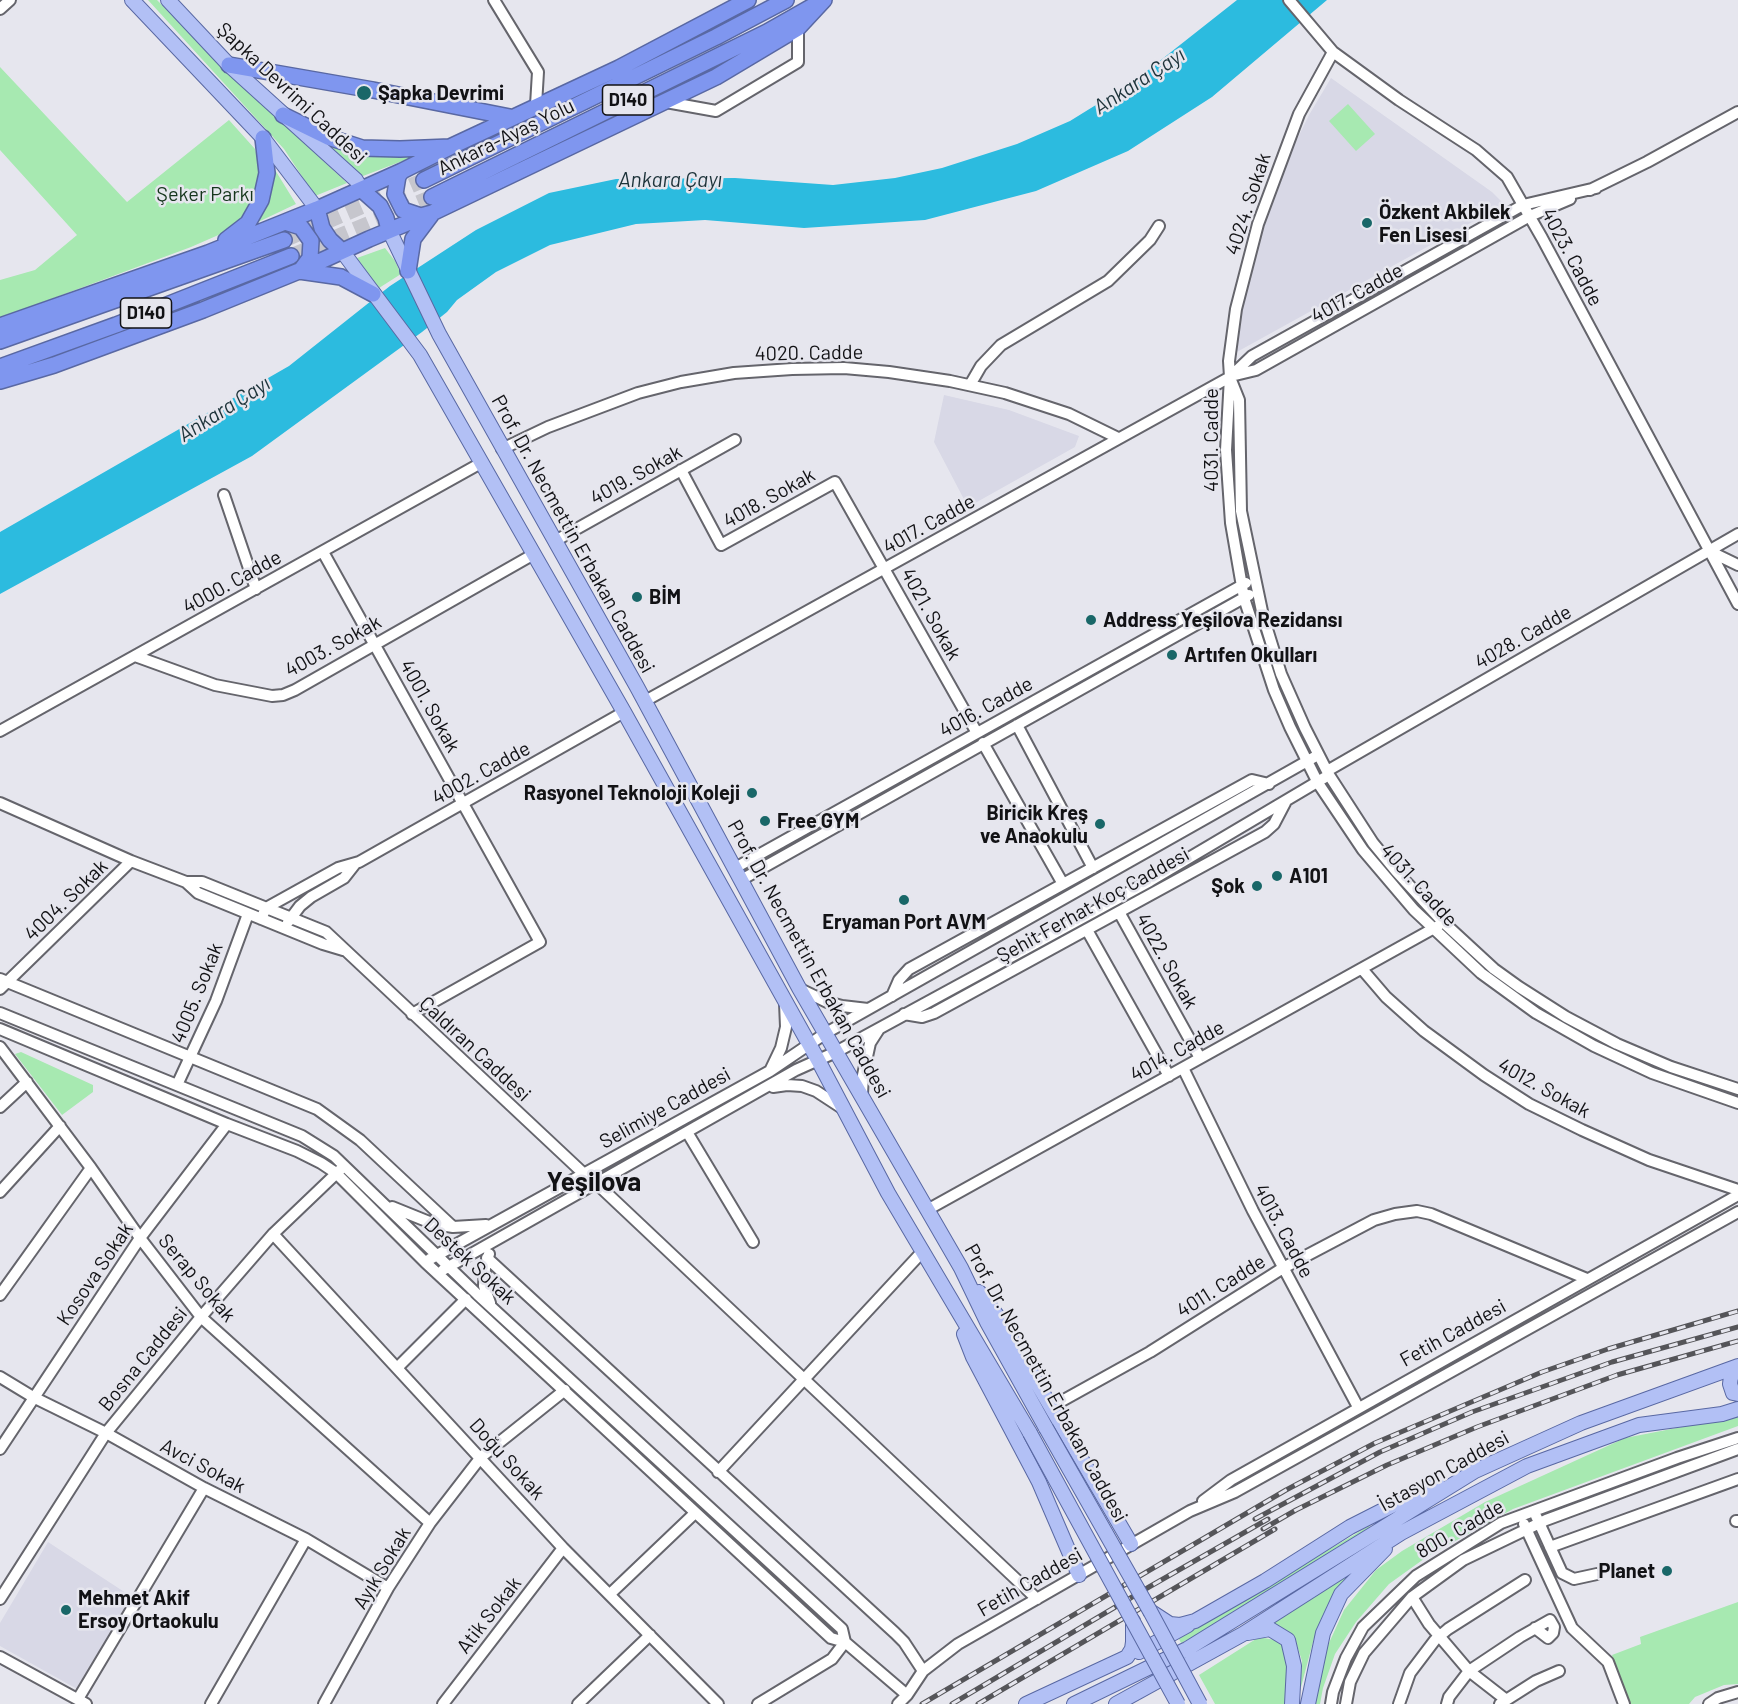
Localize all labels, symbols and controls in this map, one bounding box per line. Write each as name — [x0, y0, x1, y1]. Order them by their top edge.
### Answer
street label: Şapka Devrimi Caddesi — [212, 17, 372, 169]
water label: Ankara Çayı — [1089, 42, 1189, 120]
place label: Şapka Devrimi — [378, 81, 504, 105]
marker: Şapka Devrimi — [355, 84, 373, 102]
road number: D140 — [602, 85, 654, 115]
street label: Ankara-Ayaş Yolu — [434, 94, 578, 180]
street label: 4024. Sokak — [1220, 150, 1276, 258]
water label: Ankara Çayı — [618, 167, 722, 193]
park label: Şeker Parkı — [156, 182, 254, 206]
place label: Özkent Akbilek Fen Lisesi — [1379, 200, 1511, 247]
street label: 4023. Cadde — [1536, 204, 1608, 310]
marker: Özkent Akbilek Fen Lisesi — [1360, 216, 1374, 230]
street label: 4017. Cadde — [1307, 258, 1407, 328]
road number: D140 — [120, 298, 172, 328]
street label: 4020. Cadde — [754, 340, 864, 366]
water label: Ankara Çayı — [173, 371, 275, 447]
street label: 4031. Cadde — [1199, 388, 1223, 492]
street label: Prof. Dr. Necmettin Erbakan Caddesi — [486, 391, 660, 677]
street label: 4019. Sokak — [586, 440, 686, 510]
street label: 4018. Sokak — [719, 463, 819, 533]
street label: 4017. Cadde — [879, 489, 979, 559]
street label: 4000. Cadde — [178, 545, 286, 619]
street label: 4021. Sokak — [896, 564, 966, 664]
place label: BİM — [649, 585, 681, 609]
marker: BİM — [630, 590, 644, 604]
street label: 4028. Cadde — [1470, 600, 1576, 674]
place label: Address Yeşilova Rezidansı — [1103, 608, 1342, 632]
street label: 4003. Sokak — [281, 610, 385, 682]
marker: Address Yeşilova Rezidansı — [1084, 613, 1098, 627]
place label: Artıfen Okulları — [1184, 643, 1317, 667]
marker: Artıfen Okulları — [1165, 648, 1179, 662]
street label: 4001. Sokak — [395, 655, 465, 757]
street label: 4016. Cadde — [935, 671, 1037, 743]
street label: 4002. Cadde — [428, 736, 534, 810]
place label: Rasyonel Teknoloji Koleji — [524, 781, 740, 805]
marker: Rasyonel Teknoloji Koleji — [745, 786, 759, 800]
place label: Biricik Kreş ve Anaokulu — [980, 801, 1088, 848]
place label: Free GYM — [777, 809, 859, 833]
marker: Free GYM — [758, 814, 772, 828]
street label: Prof. Dr. Necmettin Erbakan Caddesi — [722, 816, 896, 1102]
marker: Biricik Kreş ve Anaokulu — [1093, 817, 1107, 831]
street label: 4031. Cadde — [1375, 838, 1463, 932]
street label: Şehit Ferhat Koç Caddesi — [992, 842, 1194, 968]
street label: 4004. Sokak — [19, 854, 113, 946]
place label: A101 — [1289, 864, 1328, 888]
marker: A101 — [1270, 869, 1284, 883]
place label: Şok — [1211, 874, 1245, 898]
marker: Şok — [1250, 879, 1264, 893]
marker: Eryaman Port AVM — [897, 893, 911, 907]
street label: 4022. Sokak — [1131, 909, 1203, 1013]
place label: Eryaman Port AVM — [822, 910, 986, 934]
street label: 4005. Sokak — [166, 939, 228, 1047]
street label: Çaldıran Caddesi — [414, 991, 536, 1107]
street label: 4014. Cadde — [1126, 1015, 1228, 1087]
street label: 4012. Sokak — [1494, 1053, 1594, 1123]
street label: Selimiye Caddesi — [595, 1062, 735, 1154]
district label: Yeşilova — [547, 1166, 641, 1198]
street label: 4013. Cadde — [1249, 1180, 1319, 1282]
street label: Destek Sokak — [419, 1212, 521, 1310]
street label: Kosova Sokak — [52, 1218, 138, 1330]
street label: Serap Sokak — [153, 1229, 241, 1327]
street label: Prof. Dr. Necmettin Erbakan Caddesi — [959, 1240, 1133, 1526]
street label: 4011. Cadde — [1172, 1249, 1270, 1323]
street label: Fetih Caddesi — [1396, 1294, 1510, 1372]
street label: Bosna Caddesi — [94, 1302, 192, 1416]
street label: Doğu Sokak — [464, 1413, 550, 1505]
street label: İstasyon Caddesi — [1375, 1425, 1513, 1517]
street label: Avci Sokak — [156, 1434, 250, 1498]
street label: 800. Cadde — [1412, 1494, 1508, 1564]
street label: Ayık Sokak — [348, 1523, 416, 1613]
street label: Fetih Caddesi — [973, 1542, 1087, 1622]
place label: Planet — [1598, 1559, 1655, 1583]
marker: Planet — [1660, 1564, 1674, 1578]
street label: Atik Sokak — [452, 1572, 526, 1658]
place label: Mehmet Akif Ersoy Ortaokulu — [78, 1586, 219, 1633]
marker: Mehmet Akif Ersoy Ortaokulu — [59, 1603, 73, 1617]

